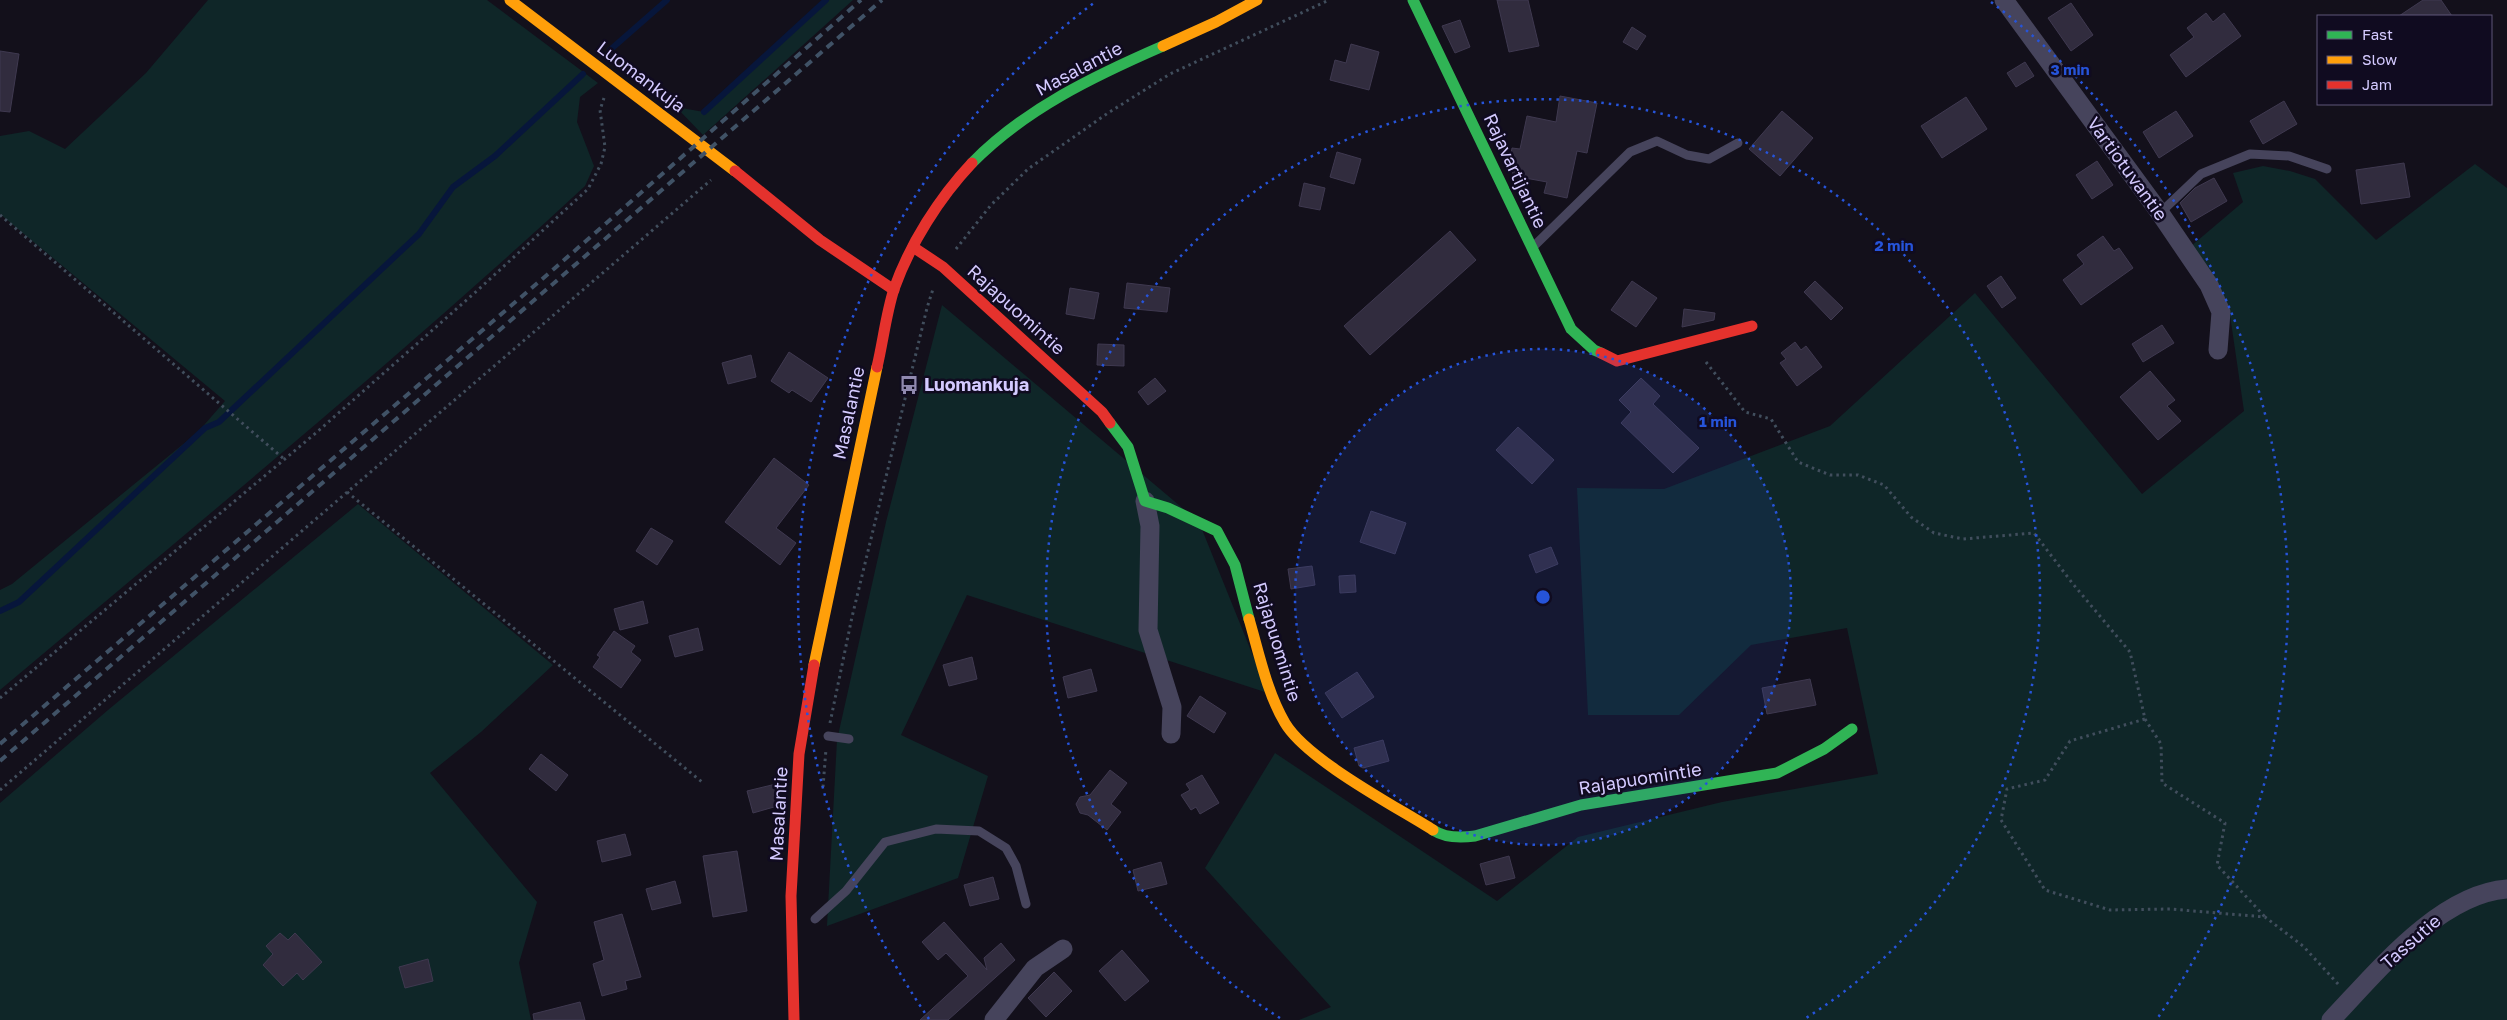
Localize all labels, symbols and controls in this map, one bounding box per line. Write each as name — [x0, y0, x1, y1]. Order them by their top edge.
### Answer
legend — [2317, 15, 2492, 105]
text: Fast — [2362, 25, 2393, 43]
street label: Luomankuja — [593, 36, 690, 117]
street label: Masalantie — [1032, 36, 1125, 100]
text: Slow — [2362, 50, 2397, 68]
text: 3 min — [2050, 60, 2090, 78]
text: Jam — [2362, 75, 2392, 93]
street label: Rajavartijantie — [1480, 110, 1552, 232]
street label: Vartiotuvantie — [2083, 112, 2173, 224]
text: 2 min — [1874, 236, 1914, 254]
street label: Rajapuomintie — [963, 260, 1070, 359]
street label: Masalantie — [827, 364, 869, 461]
place label: Luomankuja — [924, 373, 1029, 395]
bus stop icon: Luomankuja — [898, 374, 920, 396]
text: 1 min — [1699, 412, 1737, 430]
street label: Rajapuomintie — [1249, 579, 1307, 704]
centre of rings — [1534, 588, 1552, 606]
street label: Rajapuomintie — [1577, 757, 1703, 799]
street label: Masalantie — [765, 766, 791, 862]
street label: Tassutie — [2376, 909, 2445, 973]

